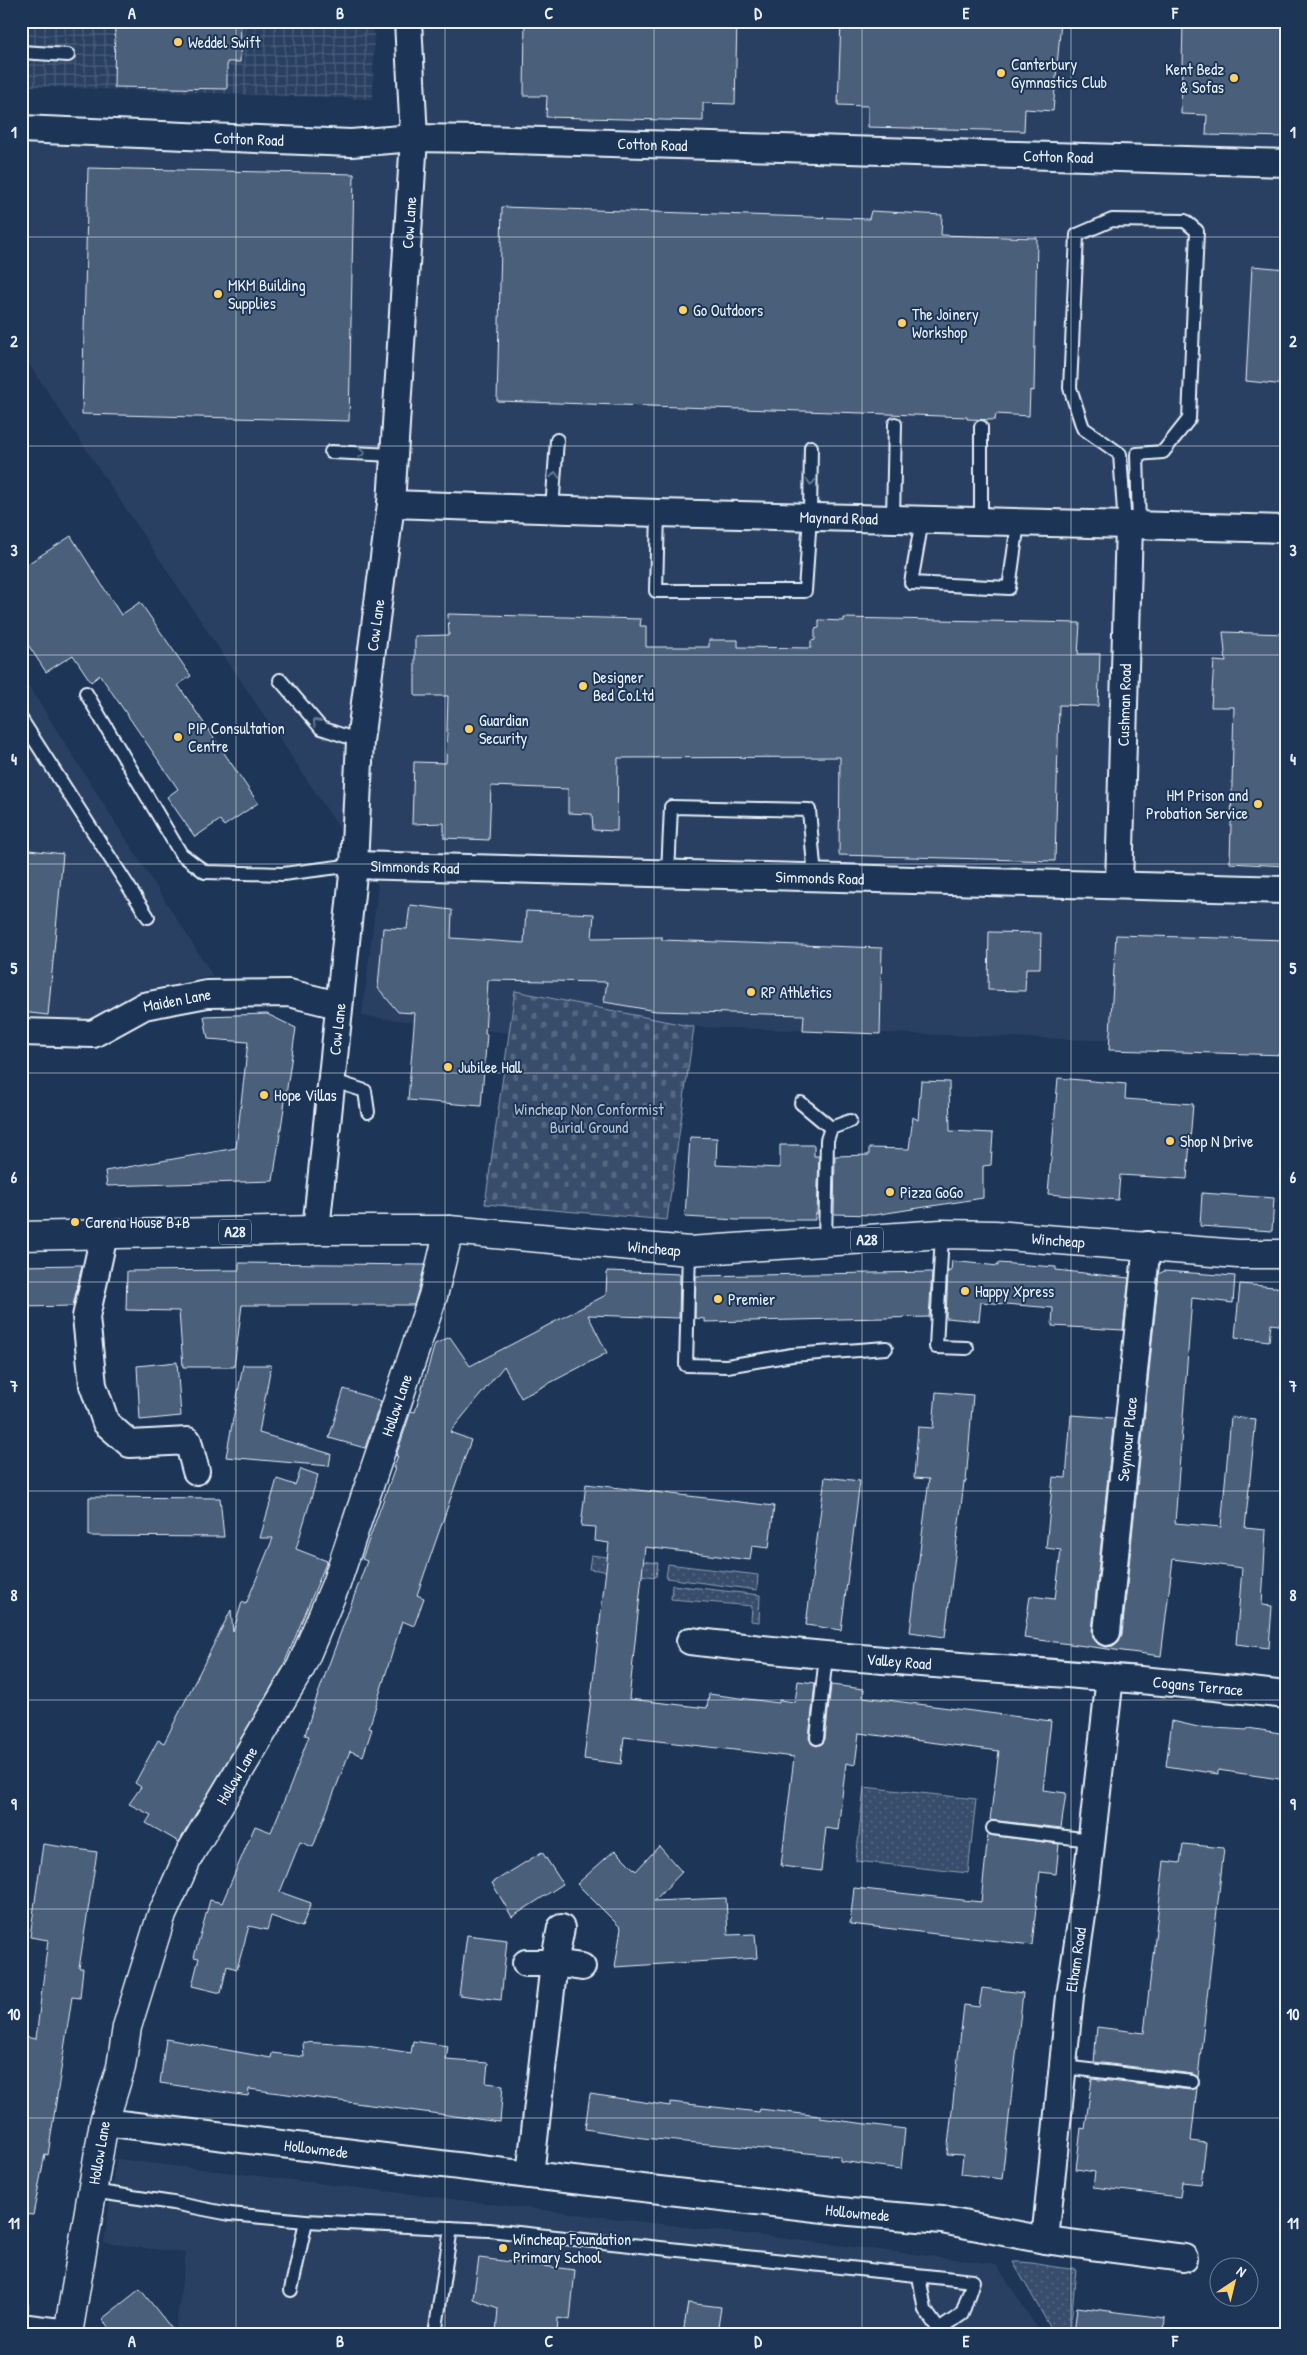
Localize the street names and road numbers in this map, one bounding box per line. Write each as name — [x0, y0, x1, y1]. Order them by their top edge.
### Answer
street label: Cotton Road — [213, 126, 284, 151]
street label: Cotton Road — [617, 132, 688, 156]
street label: Cotton Road — [1023, 144, 1093, 168]
street label: Cow Lane — [396, 195, 421, 249]
street label: Maynard Road — [799, 506, 878, 530]
street label: Cow Lane — [361, 597, 390, 652]
street label: Cushman Road — [1112, 664, 1136, 747]
street label: Simmonds Road — [370, 854, 460, 879]
street label: Simmonds Road — [775, 865, 865, 890]
street label: Maiden Lane — [141, 983, 212, 1017]
street label: Cow Lane — [323, 1001, 351, 1056]
road number: A28 — [219, 1220, 251, 1244]
street label: Wincheap — [1031, 1227, 1086, 1253]
road number: A28 — [851, 1228, 883, 1252]
street label: Wincheap — [627, 1235, 682, 1261]
street label: Hollow Lane — [376, 1370, 417, 1439]
street label: Seymour Place — [1112, 1395, 1142, 1482]
street label: Valley Road — [866, 1648, 932, 1675]
street label: Cogans Terrace — [1152, 1670, 1245, 1701]
street label: Hollow Lane — [211, 1742, 263, 1809]
street label: Elham Road — [1060, 1926, 1091, 1994]
street label: Hollow Lane — [83, 2118, 115, 2186]
street label: Hollowmede — [283, 2134, 350, 2163]
street label: Hollowmede — [824, 2198, 891, 2226]

